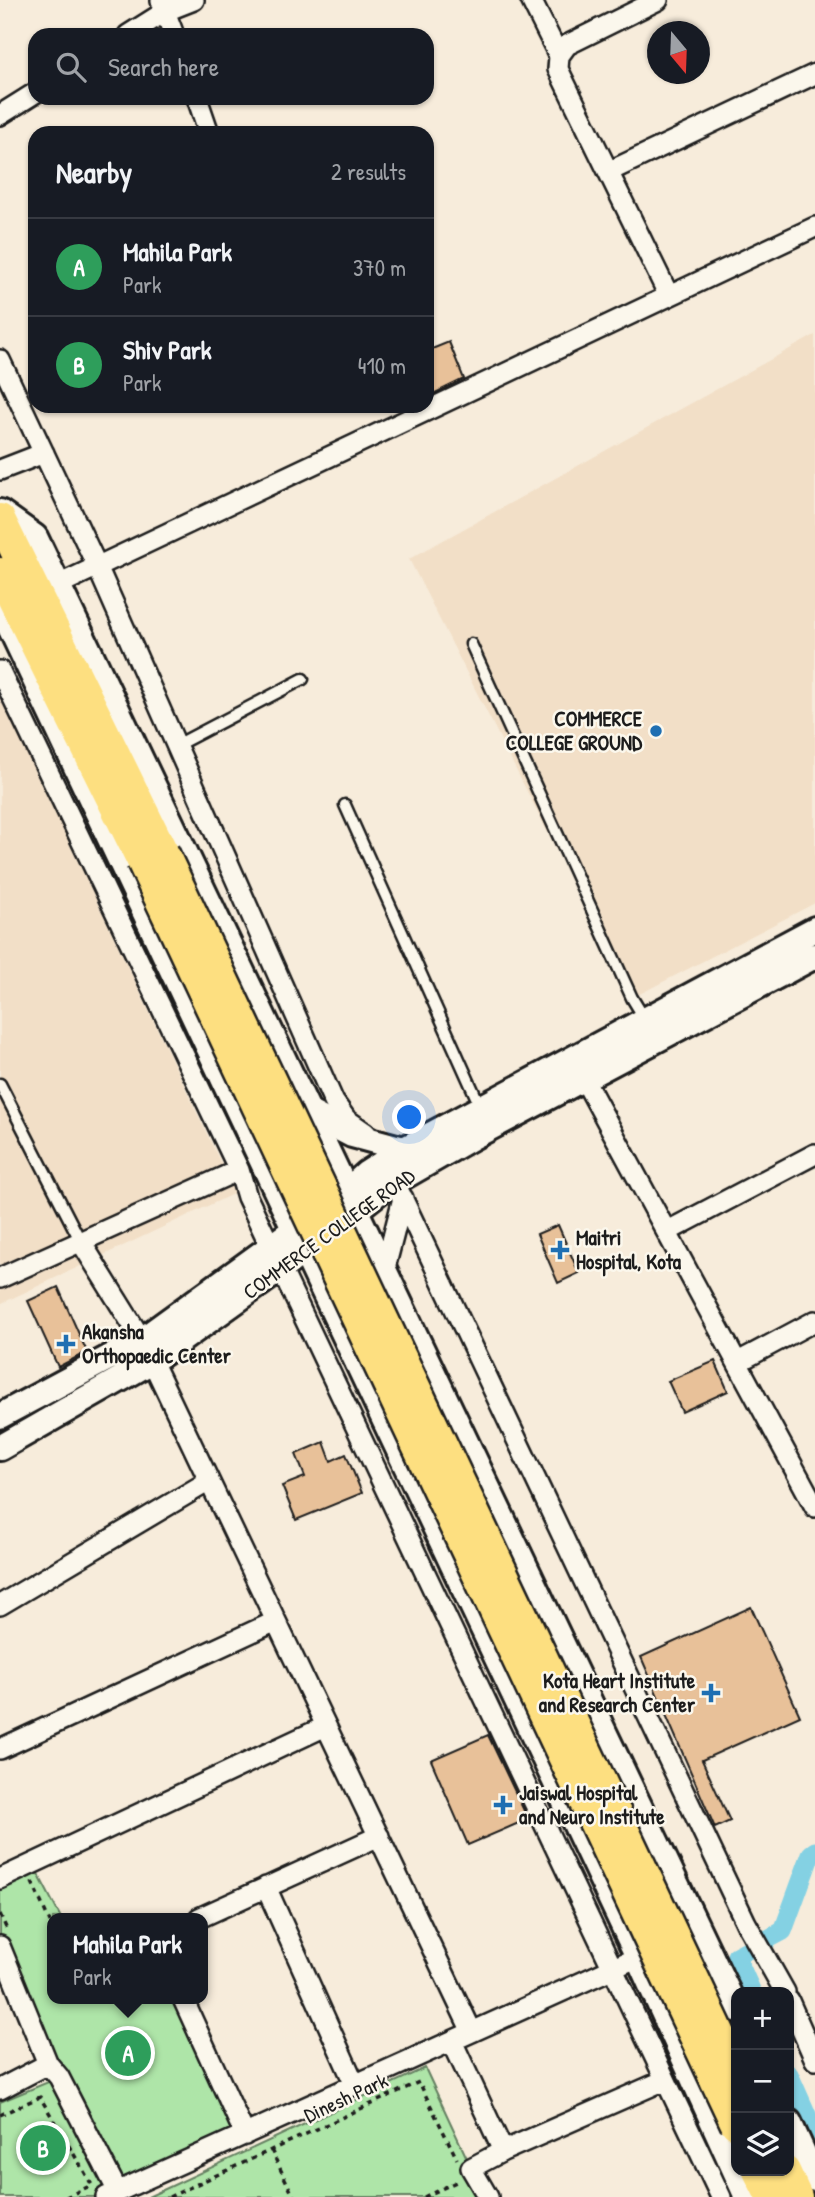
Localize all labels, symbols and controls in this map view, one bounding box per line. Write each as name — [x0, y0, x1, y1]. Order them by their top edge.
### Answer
north arrow — [647, 21, 710, 84]
search box — [28, 28, 434, 105]
icon: search — [52, 48, 90, 86]
text: Search here — [108, 49, 219, 84]
text: Nearby — [56, 152, 132, 192]
text: 2 results — [331, 156, 406, 187]
text: Mahila Park — [123, 234, 232, 269]
text: A — [73, 252, 85, 283]
text: 370 m — [353, 252, 406, 283]
text: Park — [123, 269, 161, 300]
text: Shiv Park — [123, 332, 212, 367]
text: B — [73, 350, 85, 381]
text: 410 m — [358, 350, 406, 381]
text: Park — [123, 367, 161, 398]
place label: COMMERCE COLLEGE GROUND — [506, 704, 643, 757]
marker: COMMERCE COLLEGE GROUND — [648, 723, 664, 739]
your location — [392, 1100, 426, 1134]
street label: COMMERCE COLLEGE ROAD — [237, 1161, 421, 1306]
place label: Maitri Hospital, Kota — [576, 1223, 682, 1277]
marker: Maitri Hospital, Kota — [550, 1240, 570, 1260]
place label: Akansha Orthopaedic Center — [82, 1317, 232, 1371]
marker: Akansha Orthopaedic Center — [56, 1334, 76, 1354]
place label: Kota Heart Institute and Research Center — [539, 1666, 696, 1719]
marker: Kota Heart Institute and Research Center — [701, 1683, 721, 1703]
place label: Jaiswal Hospital and Neuro Institute — [519, 1778, 665, 1831]
marker: Jaiswal Hospital and Neuro Institute — [493, 1795, 513, 1815]
popup — [47, 1913, 208, 2004]
text: Mahila Park — [73, 1926, 182, 1961]
text: Park — [73, 1961, 111, 1992]
map controls — [731, 1987, 794, 2176]
button: + — [731, 1987, 794, 2050]
pin: A — [105, 2027, 151, 2079]
button: − — [731, 2050, 794, 2113]
street label: Dinesh Park — [299, 2065, 393, 2130]
button: layers — [731, 2113, 794, 2176]
pin: B — [20, 2122, 66, 2174]

